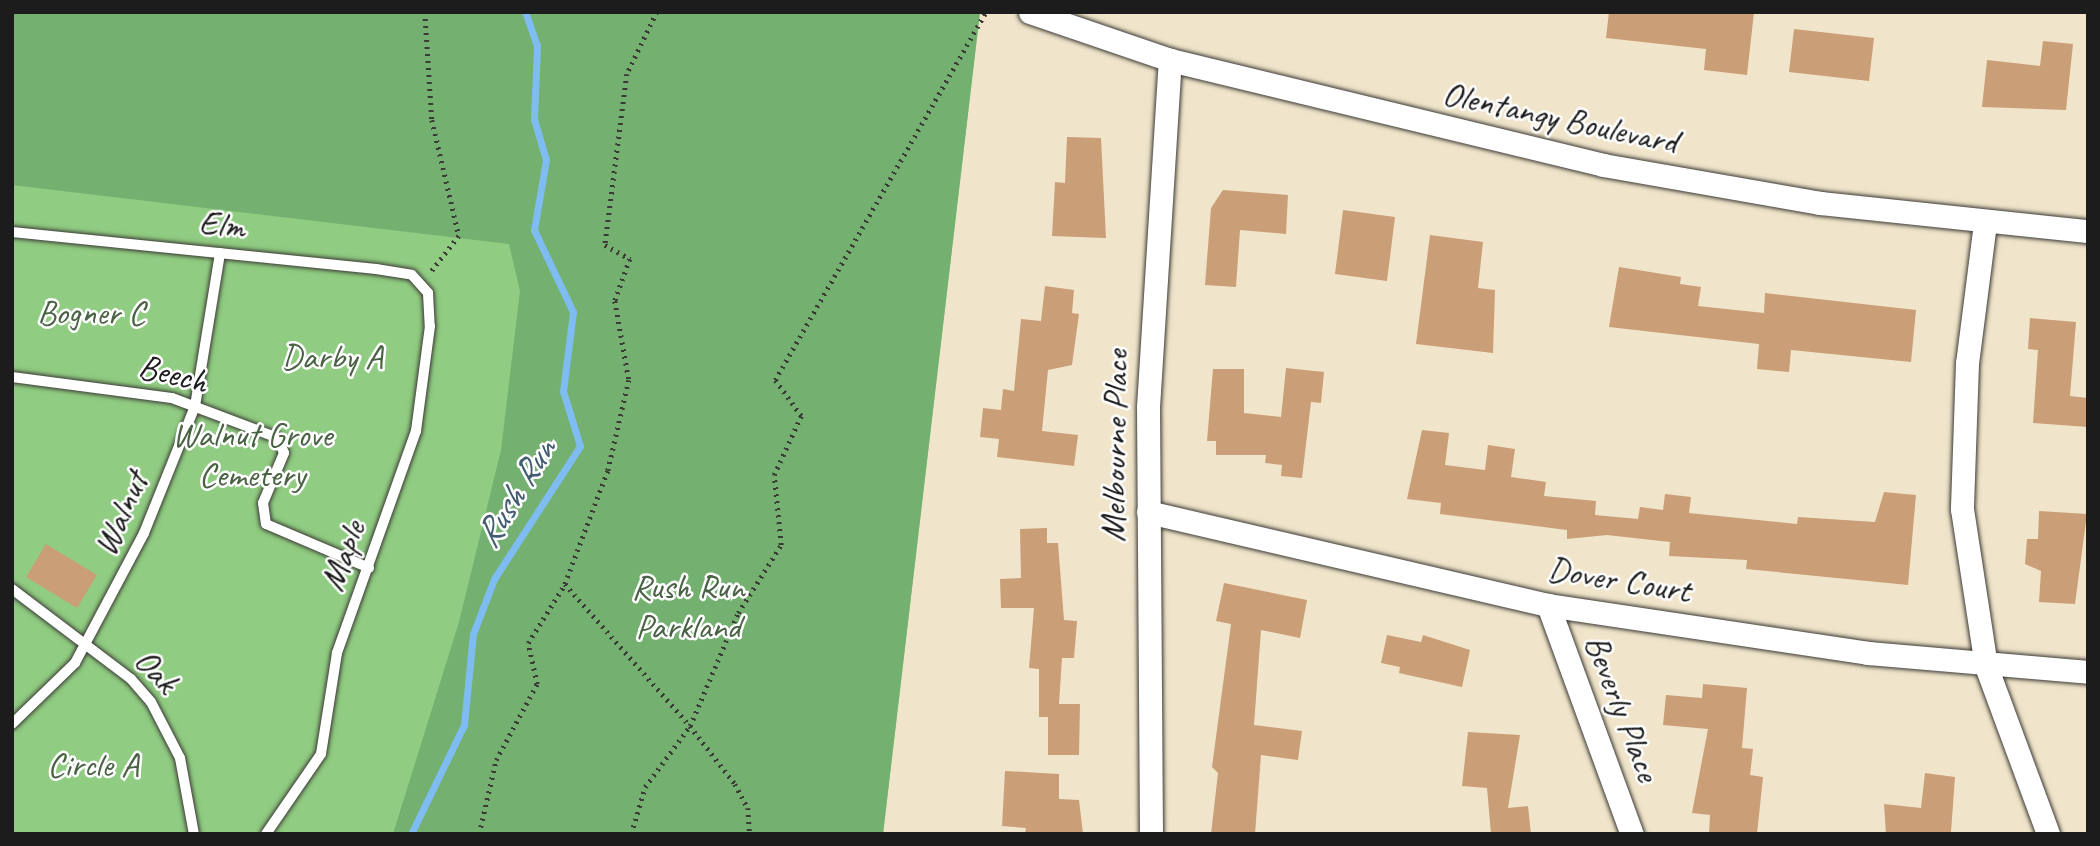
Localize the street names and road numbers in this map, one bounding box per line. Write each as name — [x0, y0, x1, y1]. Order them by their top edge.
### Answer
street label: Olentangy Boulevard — [1439, 73, 1681, 163]
street label: Elm — [197, 202, 247, 248]
street label: Beech — [134, 345, 212, 403]
street label: Melbourne Place — [1092, 349, 1138, 543]
street label: Walnut — [84, 466, 158, 562]
street label: Maple — [311, 515, 375, 597]
street label: Dover Court — [1545, 548, 1693, 612]
street label: Beverly Place — [1575, 629, 1669, 787]
street label: Oak — [125, 640, 187, 702]

